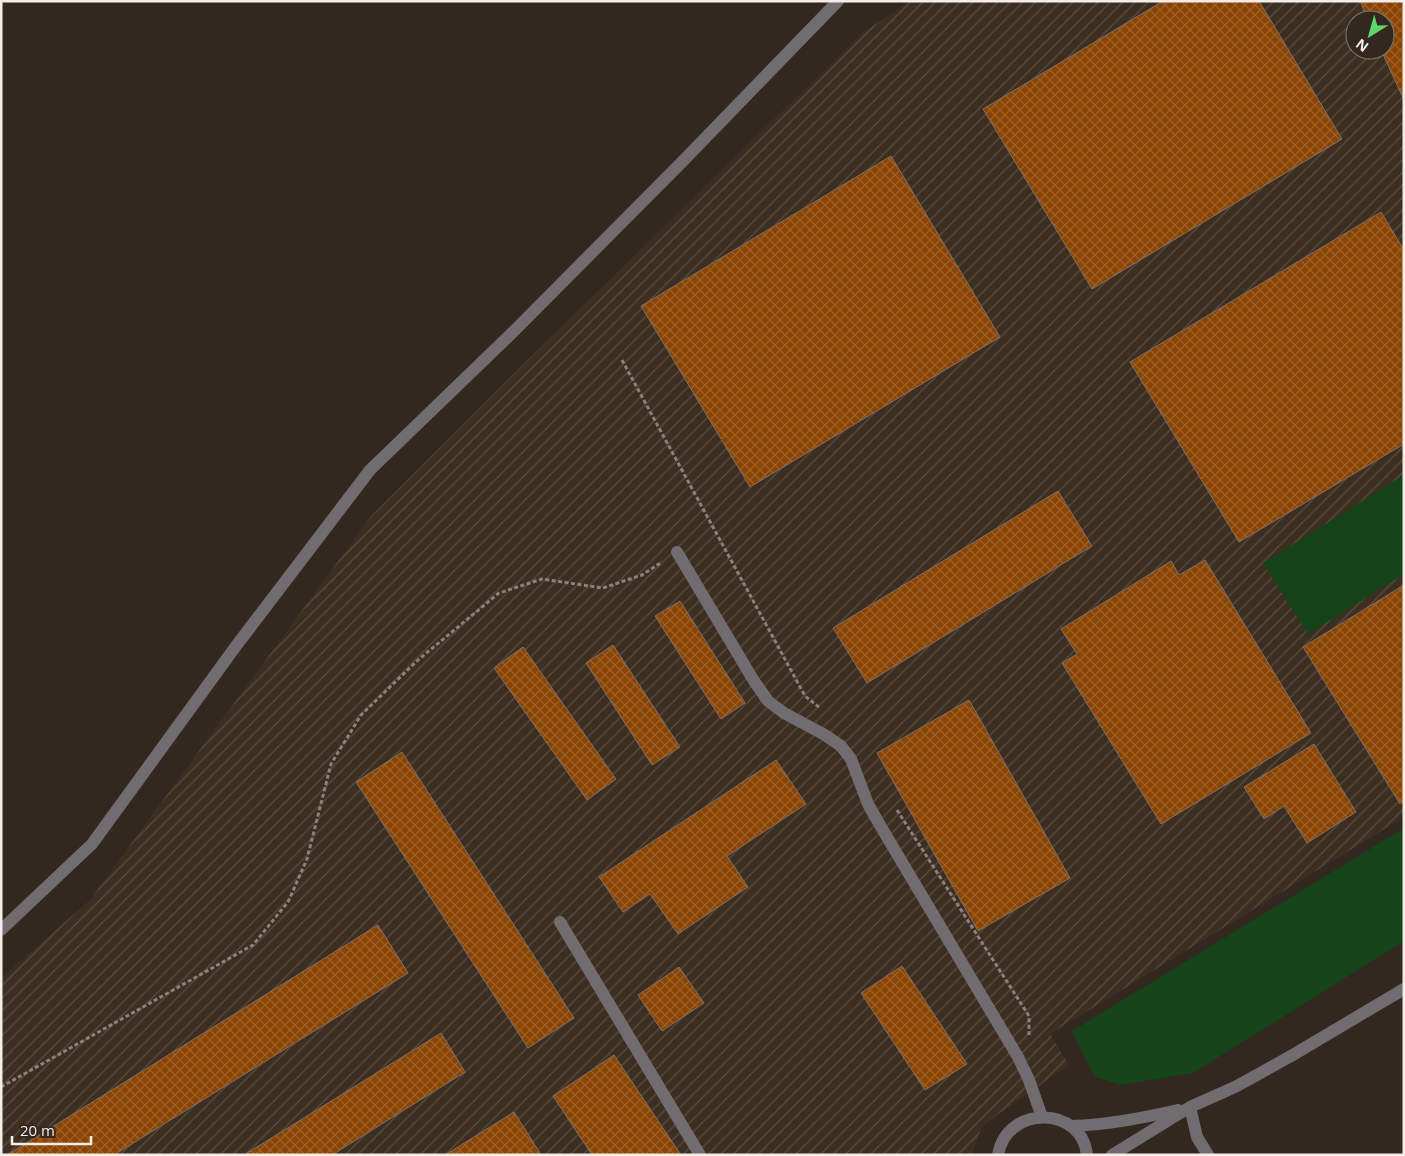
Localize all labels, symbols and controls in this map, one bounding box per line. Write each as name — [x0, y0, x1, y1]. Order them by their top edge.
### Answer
north arrow — [1345, 10, 1395, 60]
text: N — [1352, 35, 1372, 57]
scale bar — [12, 1114, 91, 1146]
text: 20 m — [20, 1120, 55, 1140]

